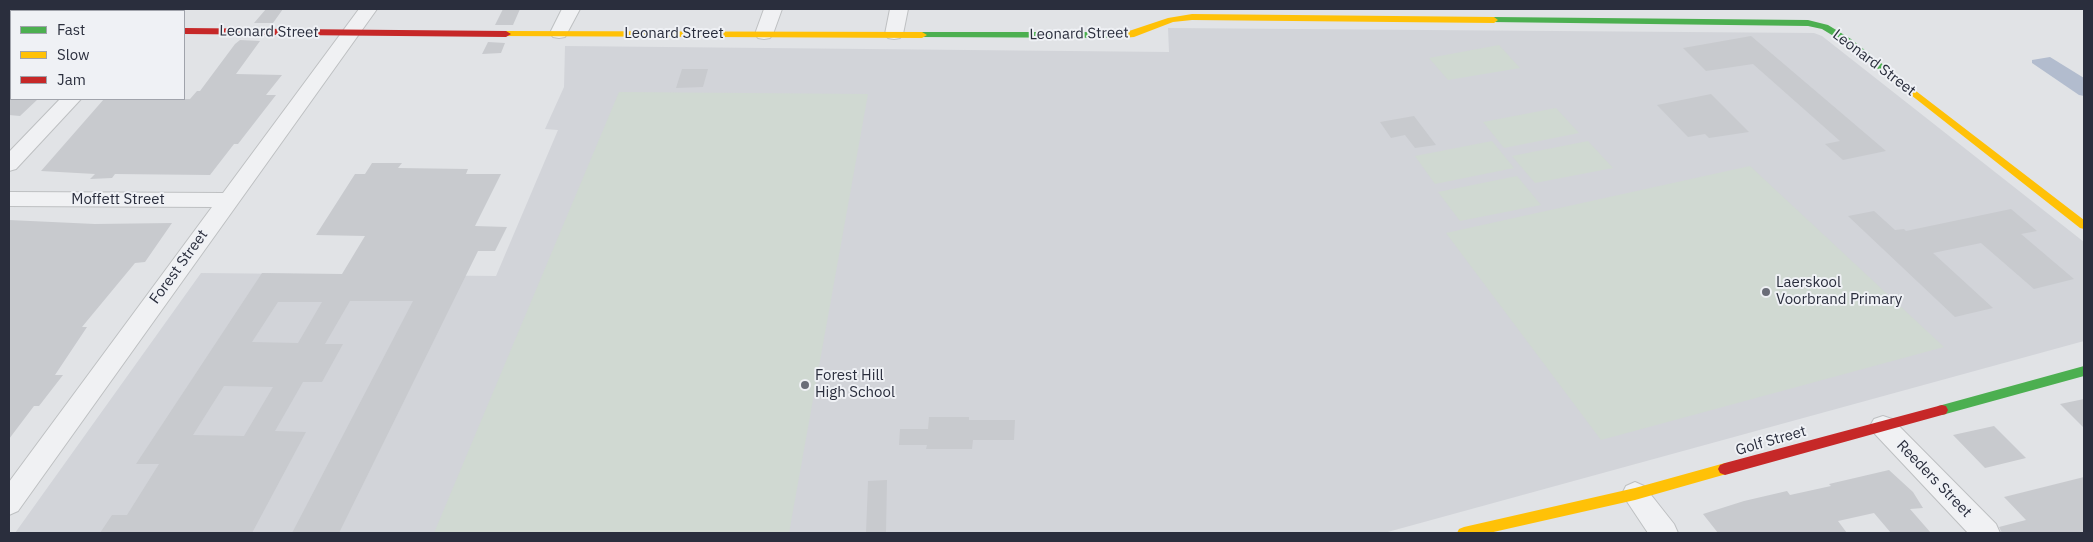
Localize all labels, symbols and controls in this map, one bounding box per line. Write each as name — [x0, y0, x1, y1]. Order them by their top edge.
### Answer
legend — [10, 10, 185, 100]
text: Fast — [57, 20, 85, 39]
street label: Leonard Street — [219, 22, 319, 42]
street label: Leonard Street — [1029, 24, 1129, 44]
street label: Leonard Street — [624, 25, 724, 43]
street label: Leonard Street — [1829, 26, 1919, 100]
text: Slow — [57, 45, 90, 64]
text: Jam — [57, 70, 86, 89]
street label: Moffett Street — [71, 191, 165, 209]
street label: Forest Street — [146, 226, 212, 308]
place label: Laerskool Voorbrand Primary — [1776, 274, 1902, 309]
marker: Laerskool Voorbrand Primary — [1760, 286, 1772, 298]
place label: Forest Hill High School — [815, 367, 895, 402]
marker: Forest Hill High School — [799, 379, 811, 391]
street label: Golf Street — [1734, 422, 1808, 460]
street label: Reeders Street — [1893, 437, 1975, 521]

